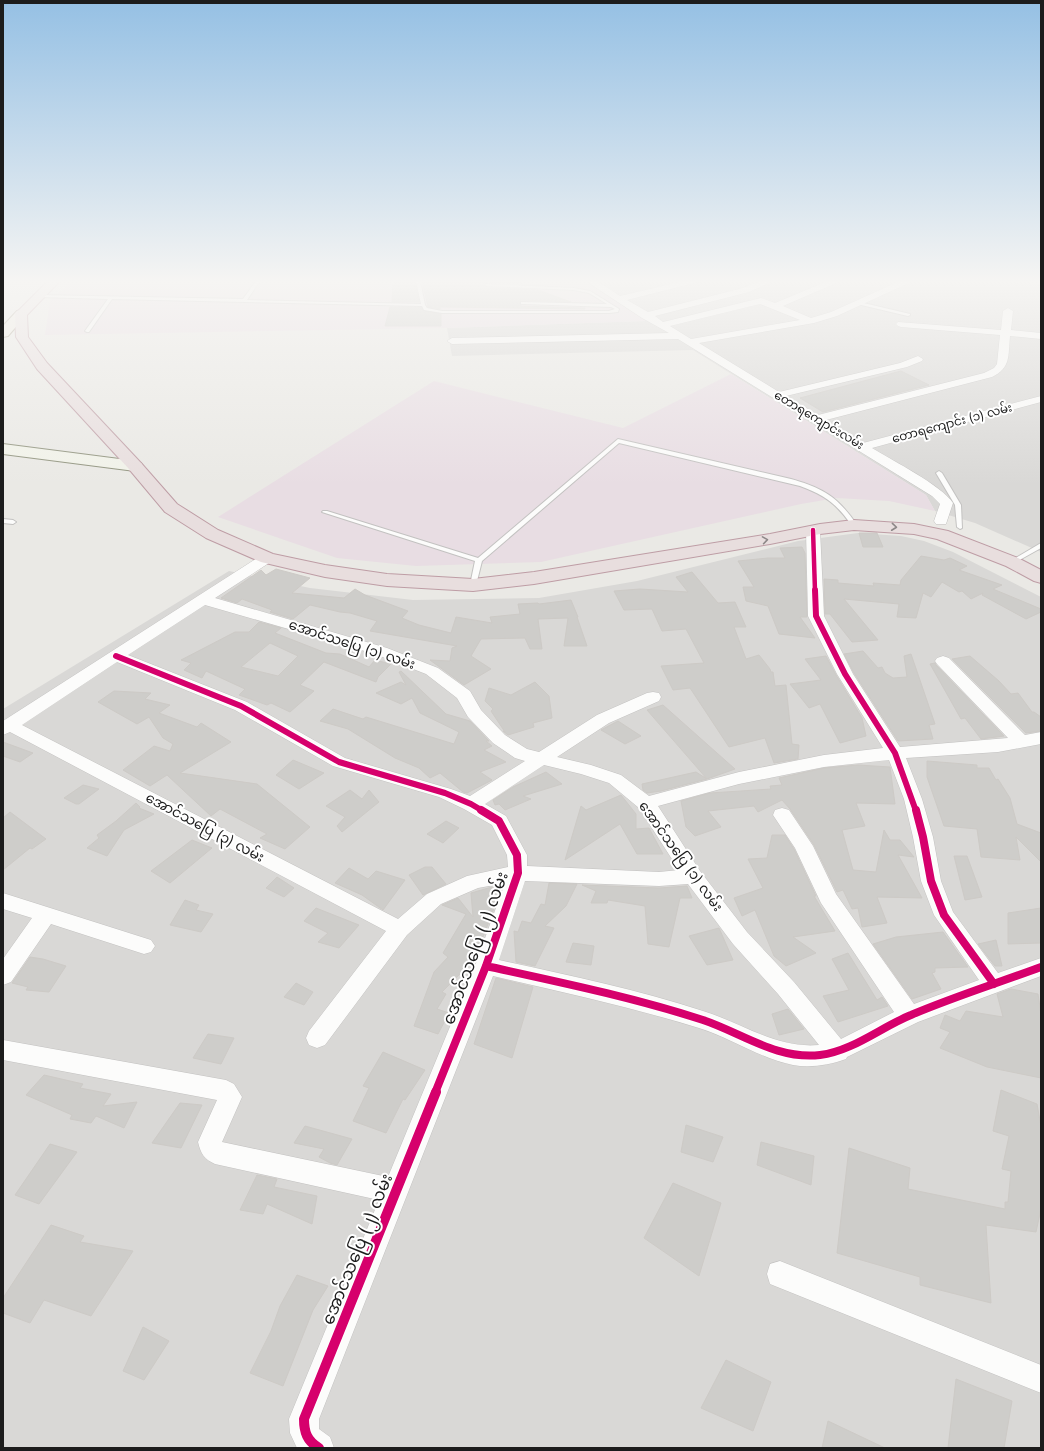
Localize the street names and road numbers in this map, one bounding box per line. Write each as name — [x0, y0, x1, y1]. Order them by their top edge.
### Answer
street label: တောရကျောင်းလမ်း — [770, 386, 867, 455]
street label: တောရကျောင်း (၁) လမ်း — [890, 398, 1014, 449]
street label: အောင်သပြေ (၁) လမ်း — [285, 614, 418, 676]
street label: အောင်သပြေ (၃) လမ်း — [141, 787, 268, 869]
street label: အောင်သပြေ (၁) လမ်း — [632, 797, 728, 916]
street label: အောင်သပြေ (၂) လမ်း — [436, 868, 516, 1029]
street label: အောင်သပြေ (၂) လမ်း — [316, 1170, 400, 1329]

